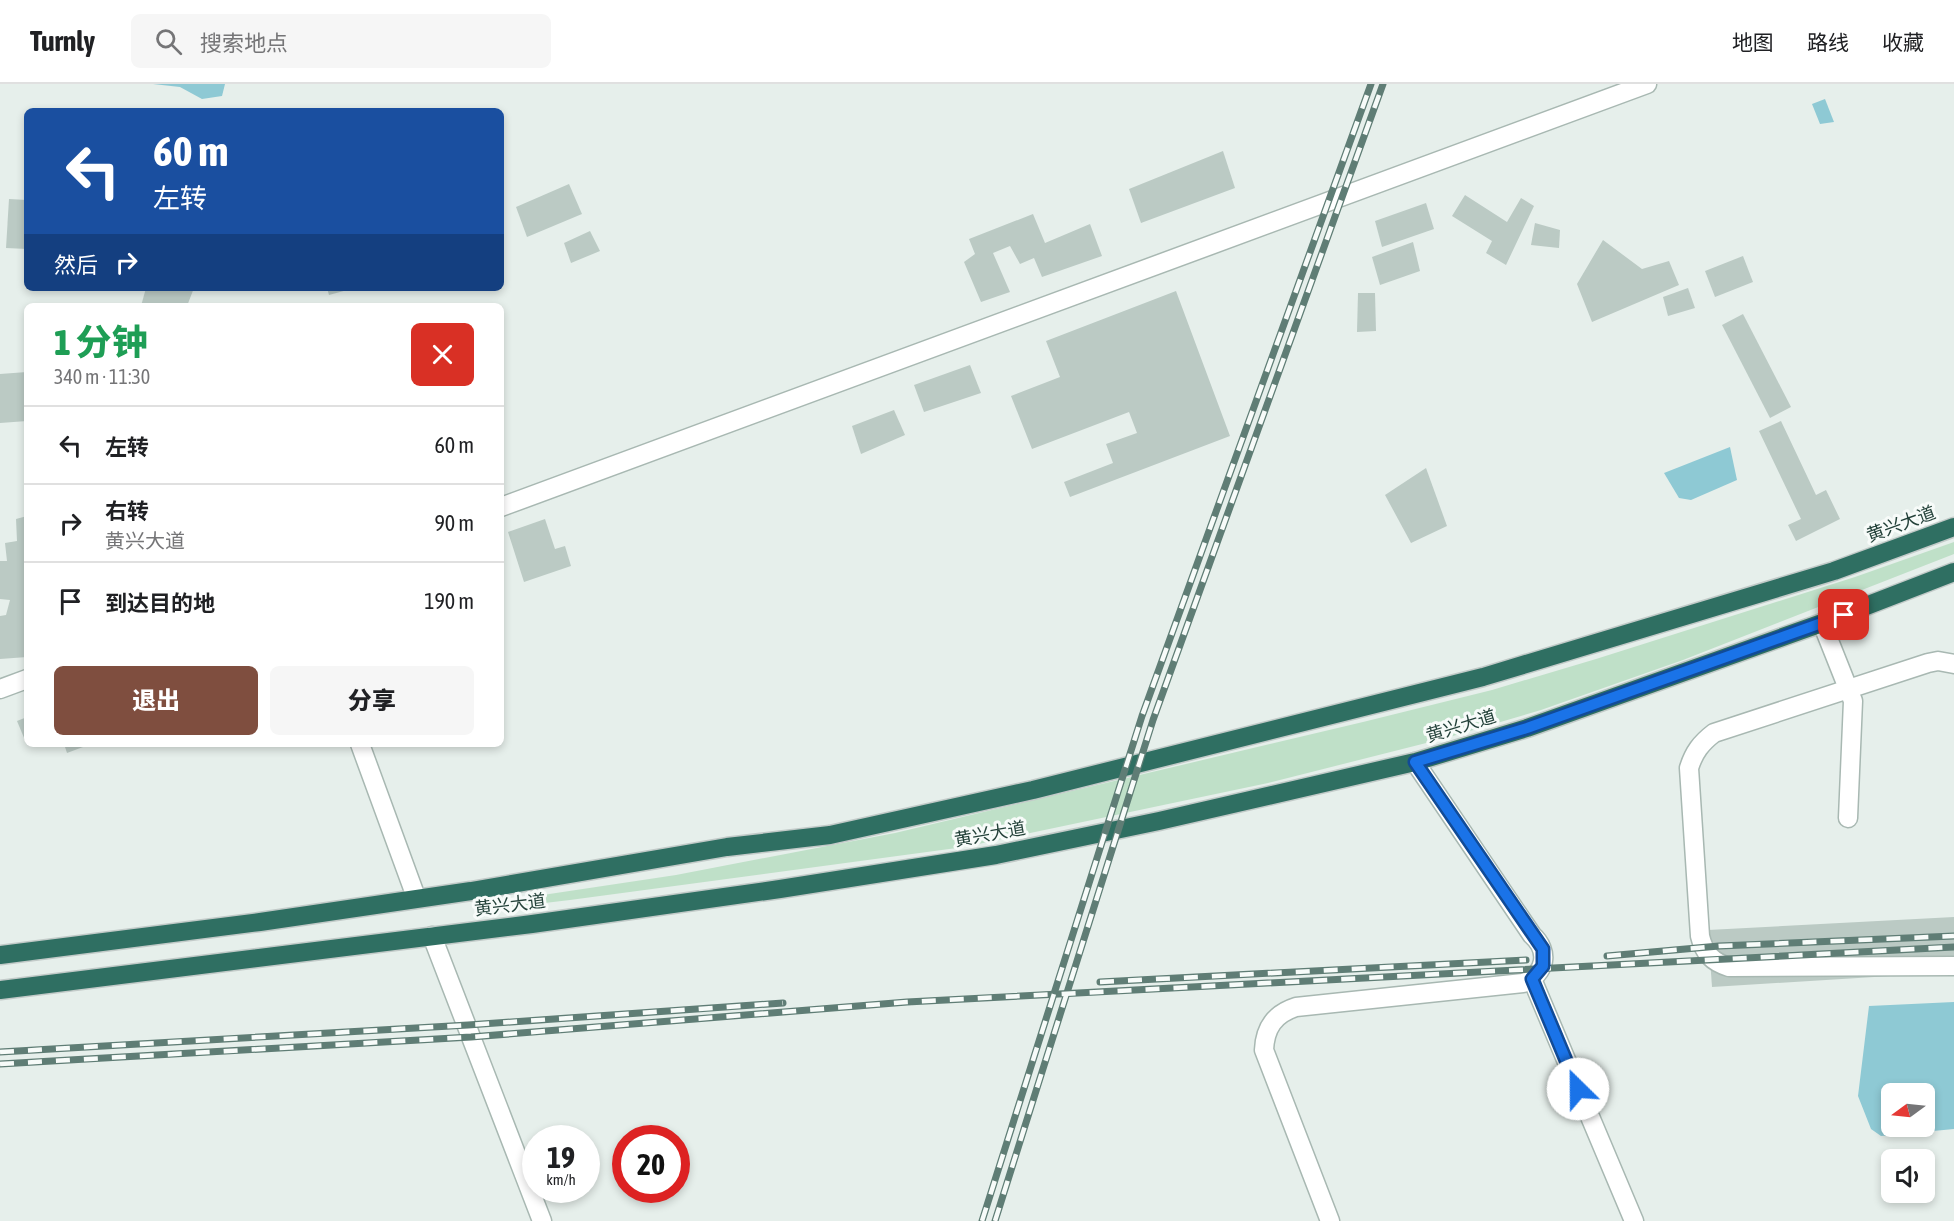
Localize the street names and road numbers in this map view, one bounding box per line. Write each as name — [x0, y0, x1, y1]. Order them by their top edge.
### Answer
street label: 黄兴大道 — [1863, 501, 1938, 546]
street label: 黄兴大道 — [1423, 705, 1498, 746]
street label: 黄兴大道 — [953, 817, 1027, 850]
street label: 黄兴大道 — [473, 890, 547, 919]

